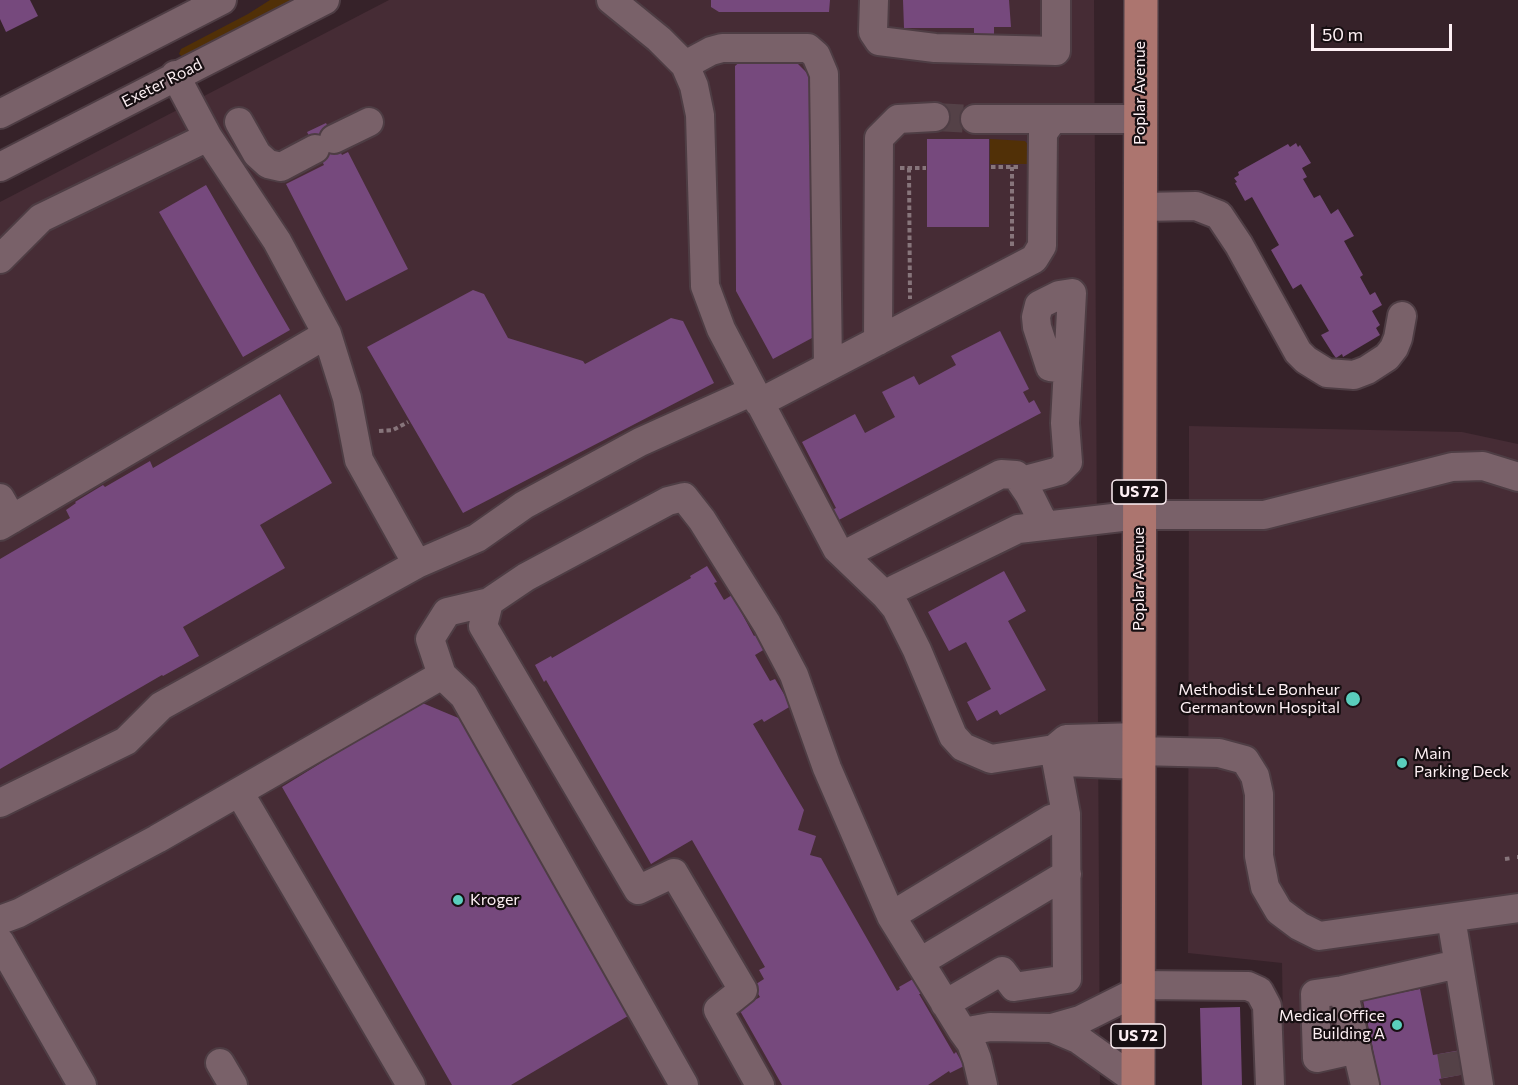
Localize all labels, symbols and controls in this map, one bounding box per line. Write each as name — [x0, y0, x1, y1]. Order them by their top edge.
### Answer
scale bar — [1314, 12, 1455, 50]
text: 50 m — [1322, 23, 1363, 45]
street label: Poplar Avenue — [1130, 41, 1150, 145]
street label: Exeter Road — [119, 55, 205, 111]
road number: US 72 — [1112, 480, 1166, 504]
street label: Poplar Avenue — [1129, 527, 1149, 631]
place label: Methodist Le Bonheur Germantown Hospital — [1178, 680, 1340, 718]
marker: Methodist Le Bonheur Germantown Hospital — [1344, 690, 1362, 708]
place label: Main Parking Deck — [1414, 744, 1509, 782]
marker: Main Parking Deck — [1395, 756, 1409, 770]
place label: Kroger — [470, 890, 520, 910]
marker: Kroger — [451, 893, 465, 907]
place label: Medical Office Building A — [1279, 1006, 1385, 1044]
marker: Medical Office Building A — [1390, 1018, 1404, 1032]
road number: US 72 — [1111, 1024, 1165, 1048]

